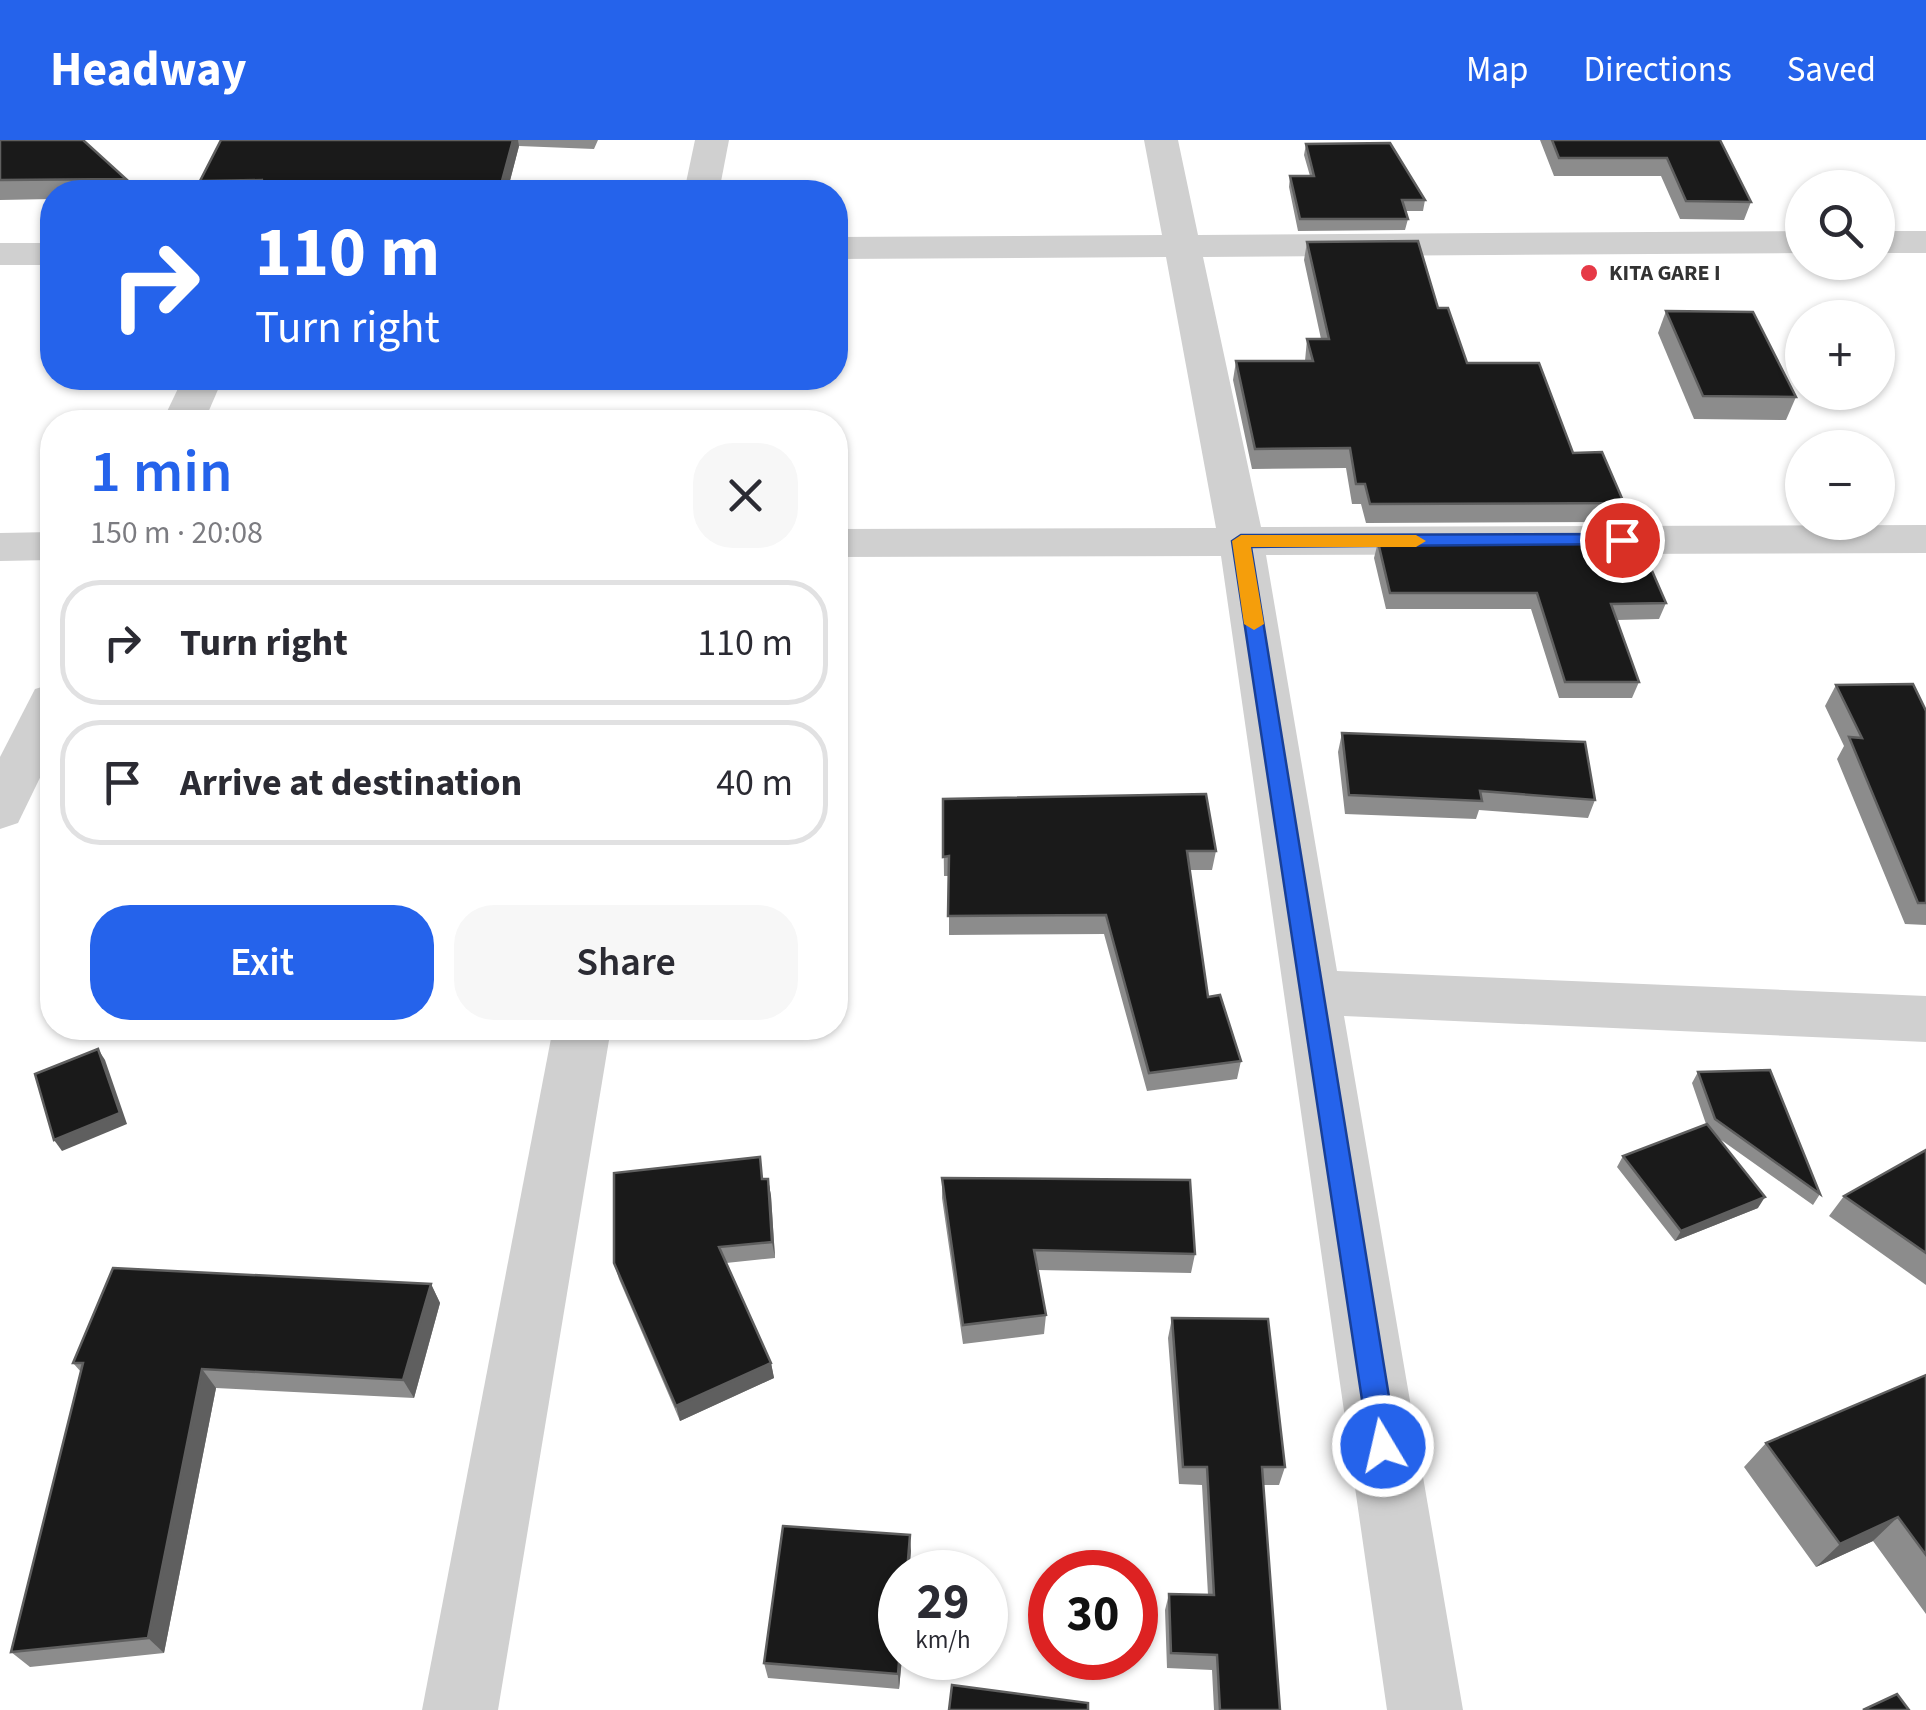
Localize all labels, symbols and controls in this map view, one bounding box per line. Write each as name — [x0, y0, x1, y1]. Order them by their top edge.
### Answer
text: Headway — [50, 36, 247, 104]
text: Map — [1466, 45, 1529, 95]
text: Directions — [1584, 45, 1732, 95]
text: Saved — [1787, 45, 1876, 95]
map controls — [1785, 170, 1895, 540]
button: search — [1785, 170, 1895, 280]
text: 110 m — [255, 203, 440, 303]
icon: right — [90, 220, 220, 350]
place label: KITA GARE I — [1609, 257, 1721, 289]
marker: KITA GARE I — [1578, 262, 1600, 284]
text: Turn right — [255, 296, 440, 360]
button: + — [1785, 300, 1895, 410]
text: 1 min — [90, 430, 233, 515]
button: − — [1785, 430, 1895, 540]
button: close — [693, 443, 798, 548]
pin — [1580, 498, 1665, 583]
text: 150 m · 20:08 — [90, 510, 263, 556]
icon: arrive — [1595, 513, 1650, 568]
icon: right — [95, 615, 150, 670]
text: Turn right — [180, 616, 348, 670]
text: 110 m — [697, 616, 793, 670]
icon: arrive — [95, 755, 150, 810]
text: Arrive at destination — [180, 756, 522, 810]
text: 40 m — [716, 756, 793, 810]
button: Exit — [90, 905, 434, 1020]
button: Share — [454, 905, 798, 1020]
position arrow — [1331, 1394, 1435, 1498]
speed limit sign: 30 — [1028, 1550, 1158, 1680]
text: 29 — [917, 1567, 969, 1638]
text: km/h — [915, 1622, 971, 1658]

